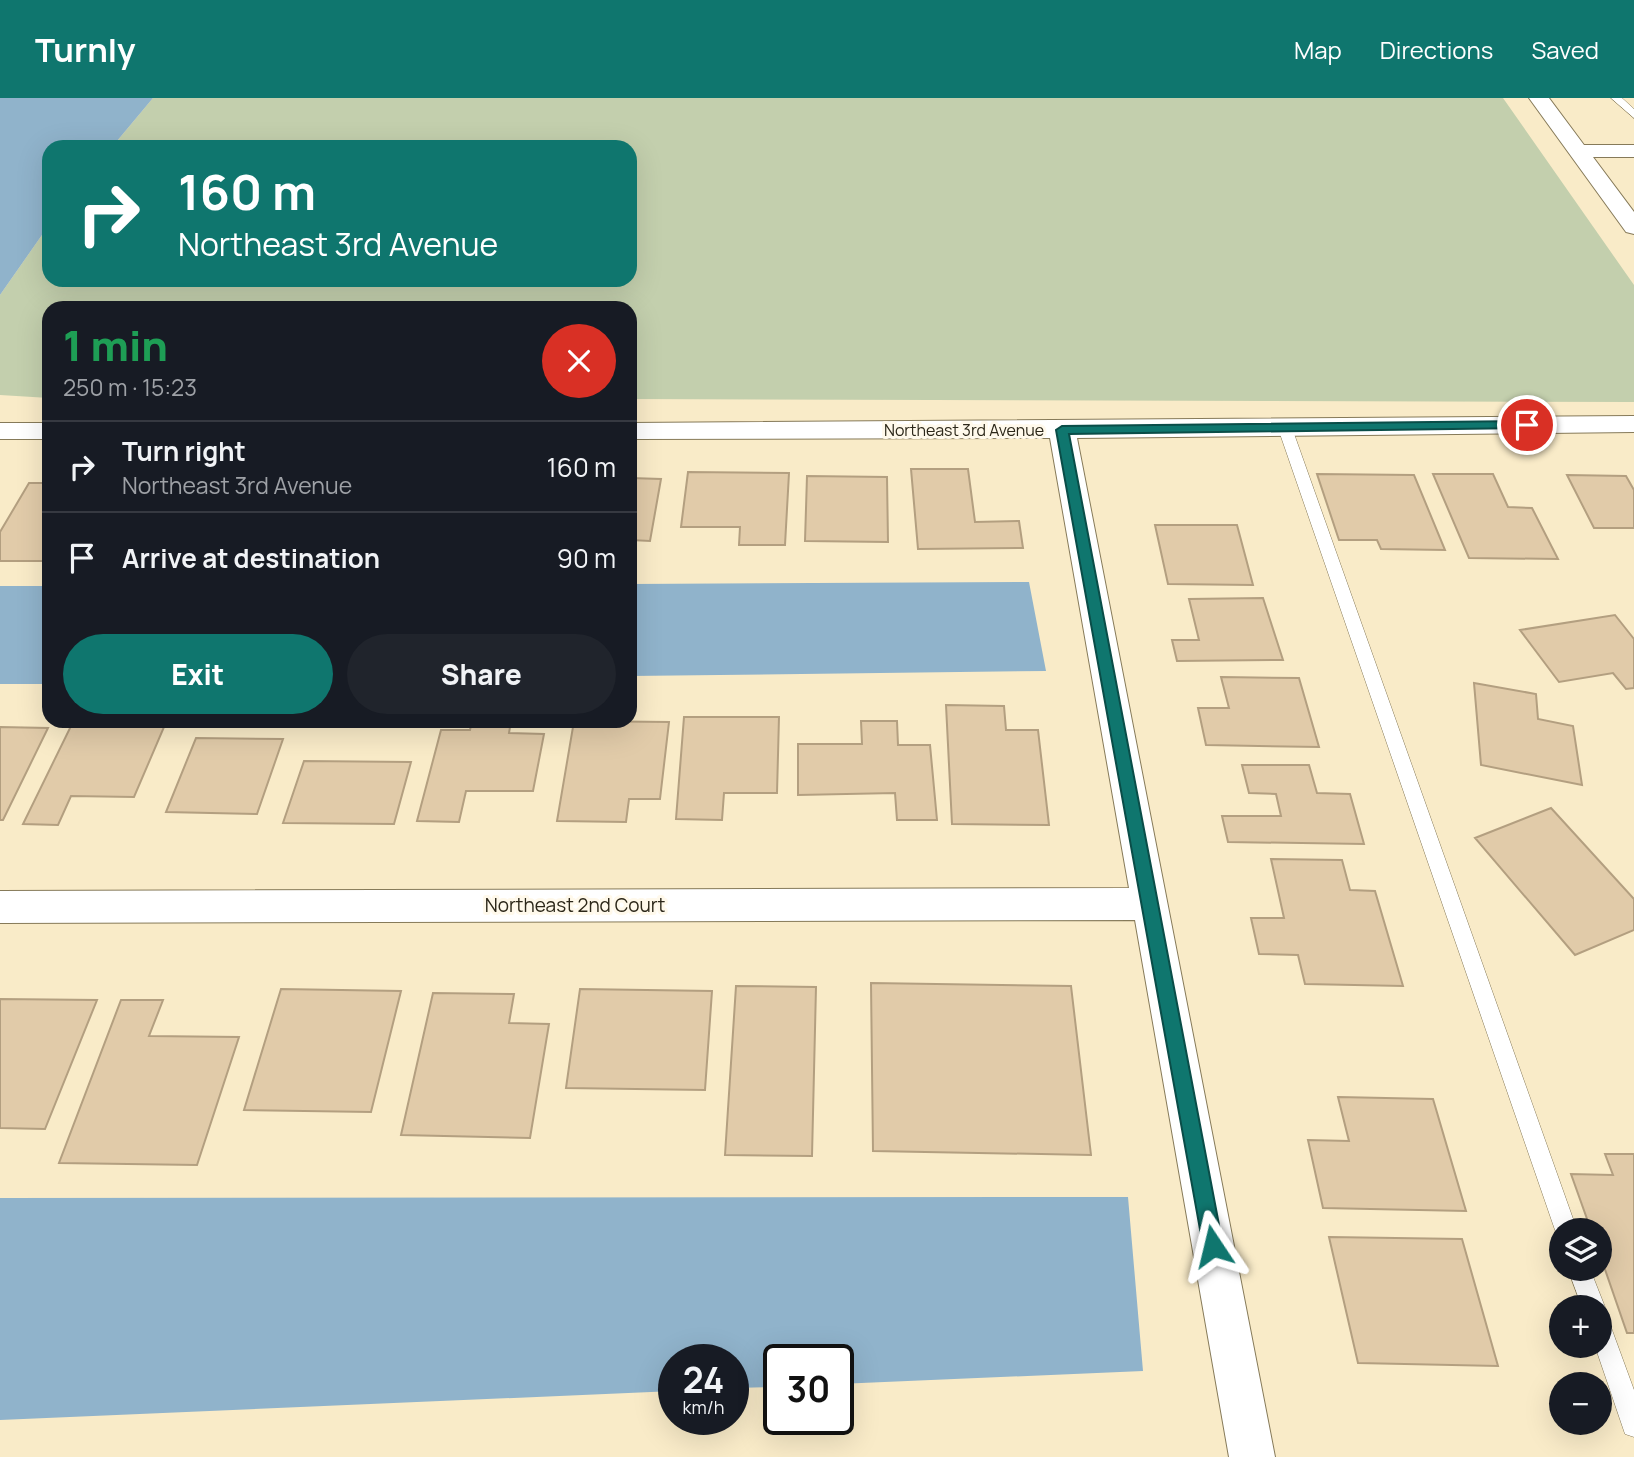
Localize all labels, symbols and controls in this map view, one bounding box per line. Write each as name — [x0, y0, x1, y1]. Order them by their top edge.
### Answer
text: Turnly — [35, 27, 136, 72]
text: Map — [1294, 33, 1342, 66]
text: Directions — [1380, 33, 1493, 66]
text: Saved — [1531, 33, 1599, 66]
text: 160 m — [178, 158, 316, 225]
icon: right — [63, 168, 154, 259]
text: Northeast 3rd Avenue — [178, 222, 498, 266]
text: 1 min — [63, 316, 168, 374]
button: close — [542, 324, 616, 398]
text: 250 m · 15:23 — [63, 371, 197, 403]
pin — [1497, 395, 1557, 455]
icon: arrive — [1508, 406, 1546, 444]
street label: Northeast 3rd Avenue — [884, 419, 1044, 441]
text: Turn right — [122, 433, 246, 469]
icon: right — [63, 448, 101, 486]
text: 160 m — [547, 449, 616, 485]
text: Northeast 3rd Avenue — [122, 469, 352, 501]
icon: arrive — [63, 539, 101, 577]
text: Arrive at destination — [122, 540, 380, 576]
text: 90 m — [557, 540, 616, 576]
button: Exit — [63, 634, 333, 714]
button: Share — [347, 634, 616, 714]
street label: Northeast 2nd Court — [485, 892, 665, 918]
position arrow — [1176, 1209, 1250, 1283]
map controls — [1549, 1218, 1612, 1435]
button: layers — [1549, 1218, 1612, 1281]
button: + — [1549, 1295, 1612, 1358]
speed limit sign: 30 — [763, 1344, 854, 1435]
text: 24 — [683, 1356, 724, 1404]
button: − — [1549, 1372, 1612, 1435]
text: km/h — [683, 1395, 724, 1419]

